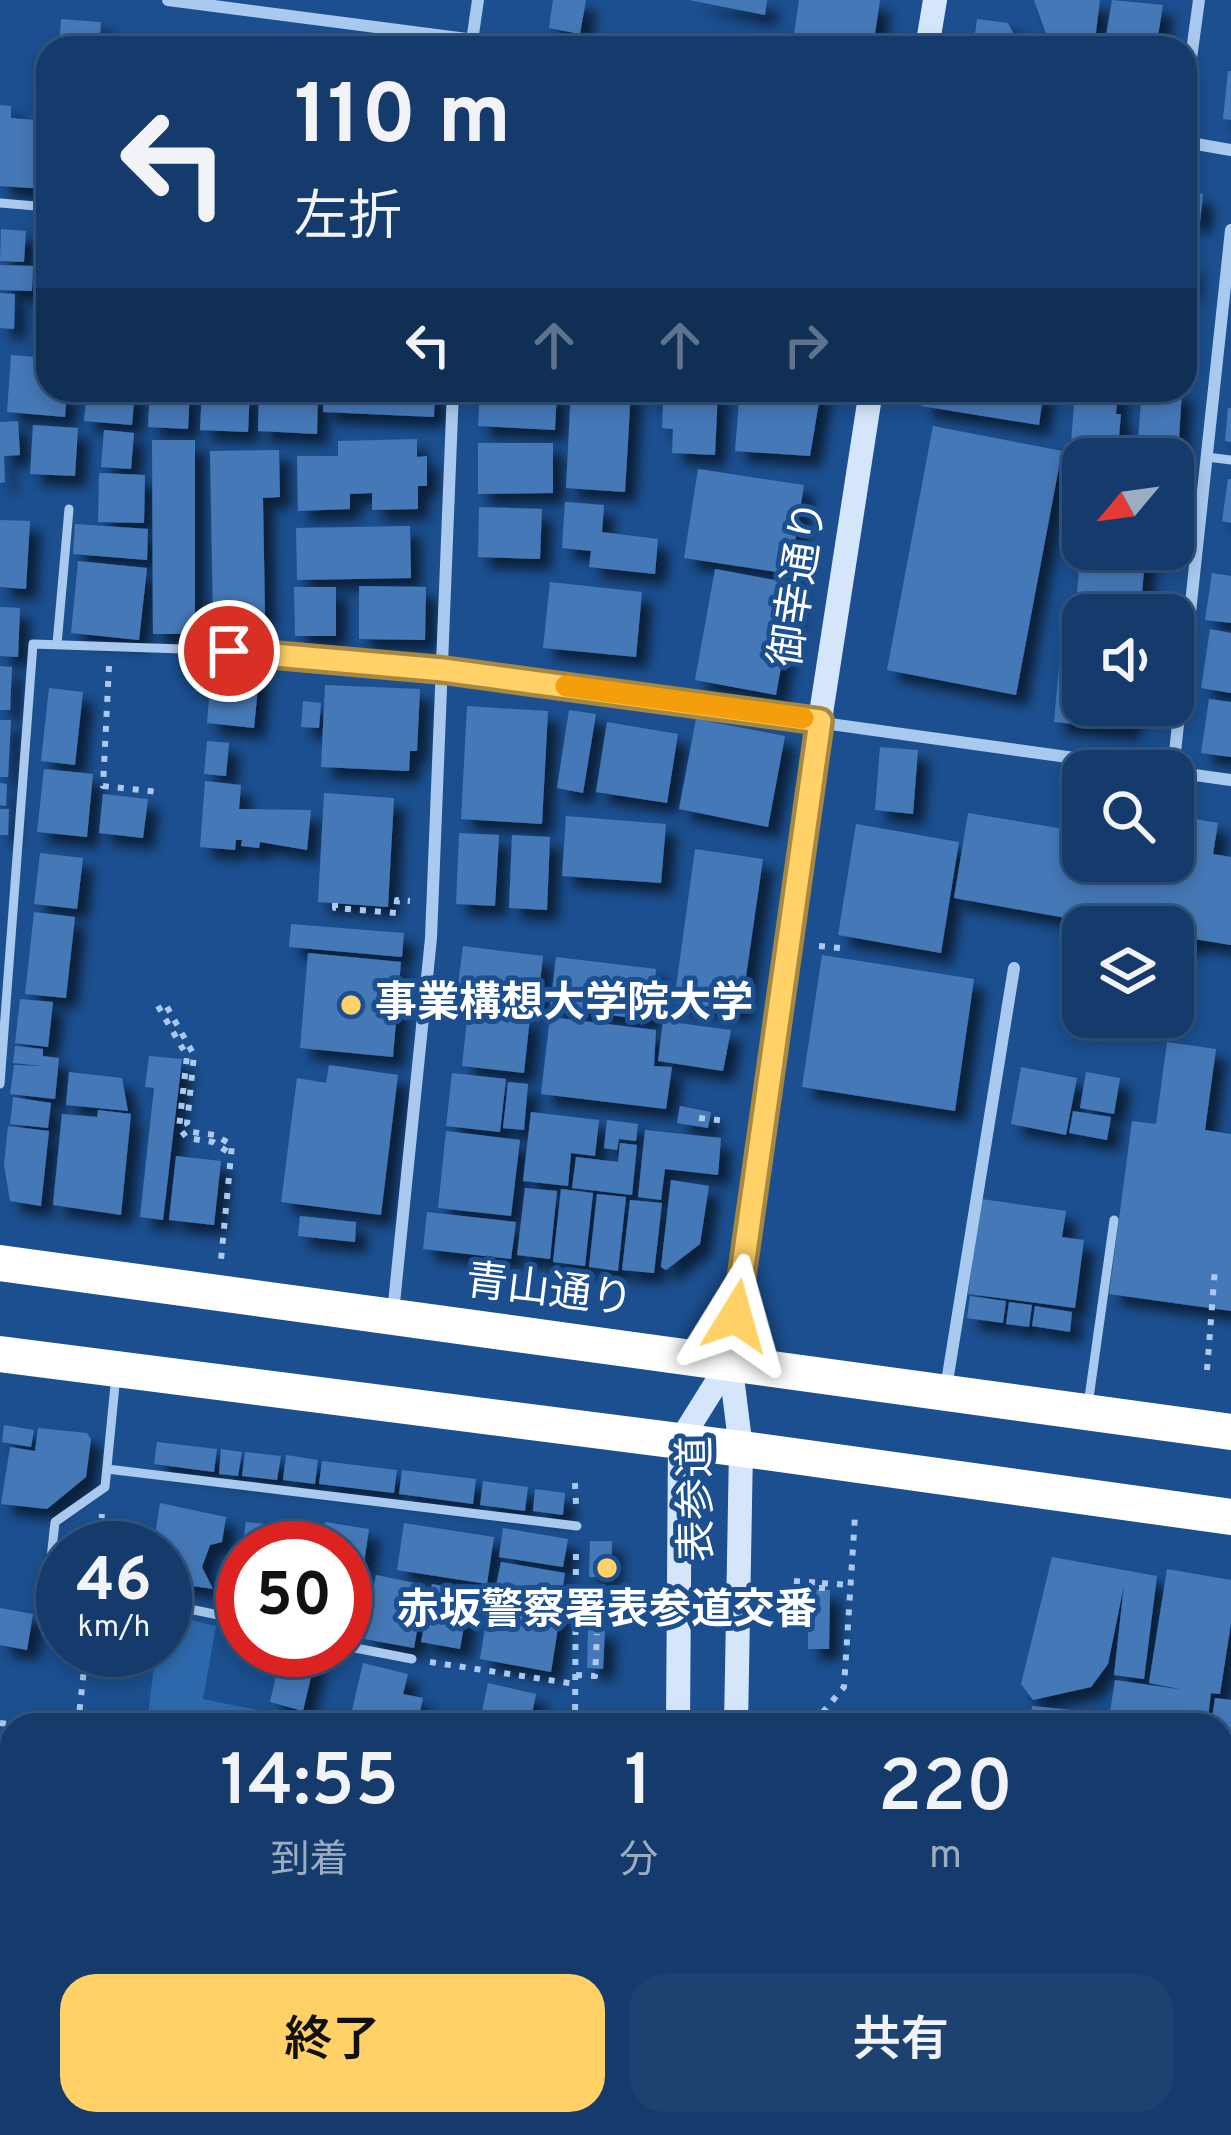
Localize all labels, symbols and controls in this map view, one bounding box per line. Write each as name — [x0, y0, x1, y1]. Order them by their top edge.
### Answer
text: 110 m — [294, 67, 511, 173]
icon: left — [96, 84, 252, 240]
text: 左折 — [294, 186, 402, 255]
icon: left — [395, 312, 461, 378]
icon: ahead — [521, 312, 587, 378]
icon: ahead — [647, 312, 713, 378]
icon: right — [773, 312, 839, 378]
north arrow — [1062, 438, 1194, 570]
map controls — [1062, 438, 1194, 1038]
street label: 御幸通り — [762, 497, 840, 671]
button: sound — [1062, 594, 1194, 726]
pin — [178, 600, 280, 702]
icon: arrive — [196, 618, 262, 684]
button: search — [1062, 750, 1194, 882]
button: layers — [1062, 906, 1194, 1038]
place label: 事業構想大学院大学 — [375, 979, 753, 1032]
marker: 事業構想大学院大学 — [338, 992, 364, 1018]
position arrow — [673, 1253, 799, 1379]
street label: 青山通り — [462, 1256, 636, 1330]
street label: 表参道 — [671, 1436, 727, 1562]
speed limit sign: 50 — [216, 1521, 372, 1677]
text: 46 — [76, 1546, 152, 1622]
marker: 赤坂警察署表参道交番 — [594, 1555, 620, 1581]
place label: 赤坂警察署表参道交番 — [397, 1586, 817, 1639]
text: km/h — [78, 1610, 150, 1647]
text: 14:55 — [220, 1739, 399, 1831]
text: 1 — [624, 1739, 653, 1831]
text: 220 — [878, 1745, 1013, 1837]
text: m — [929, 1833, 962, 1882]
text: 到着 — [270, 1838, 348, 1887]
text: 分 — [619, 1838, 658, 1887]
button: 終了 — [60, 1974, 605, 2112]
button: 共有 — [629, 1974, 1173, 2112]

